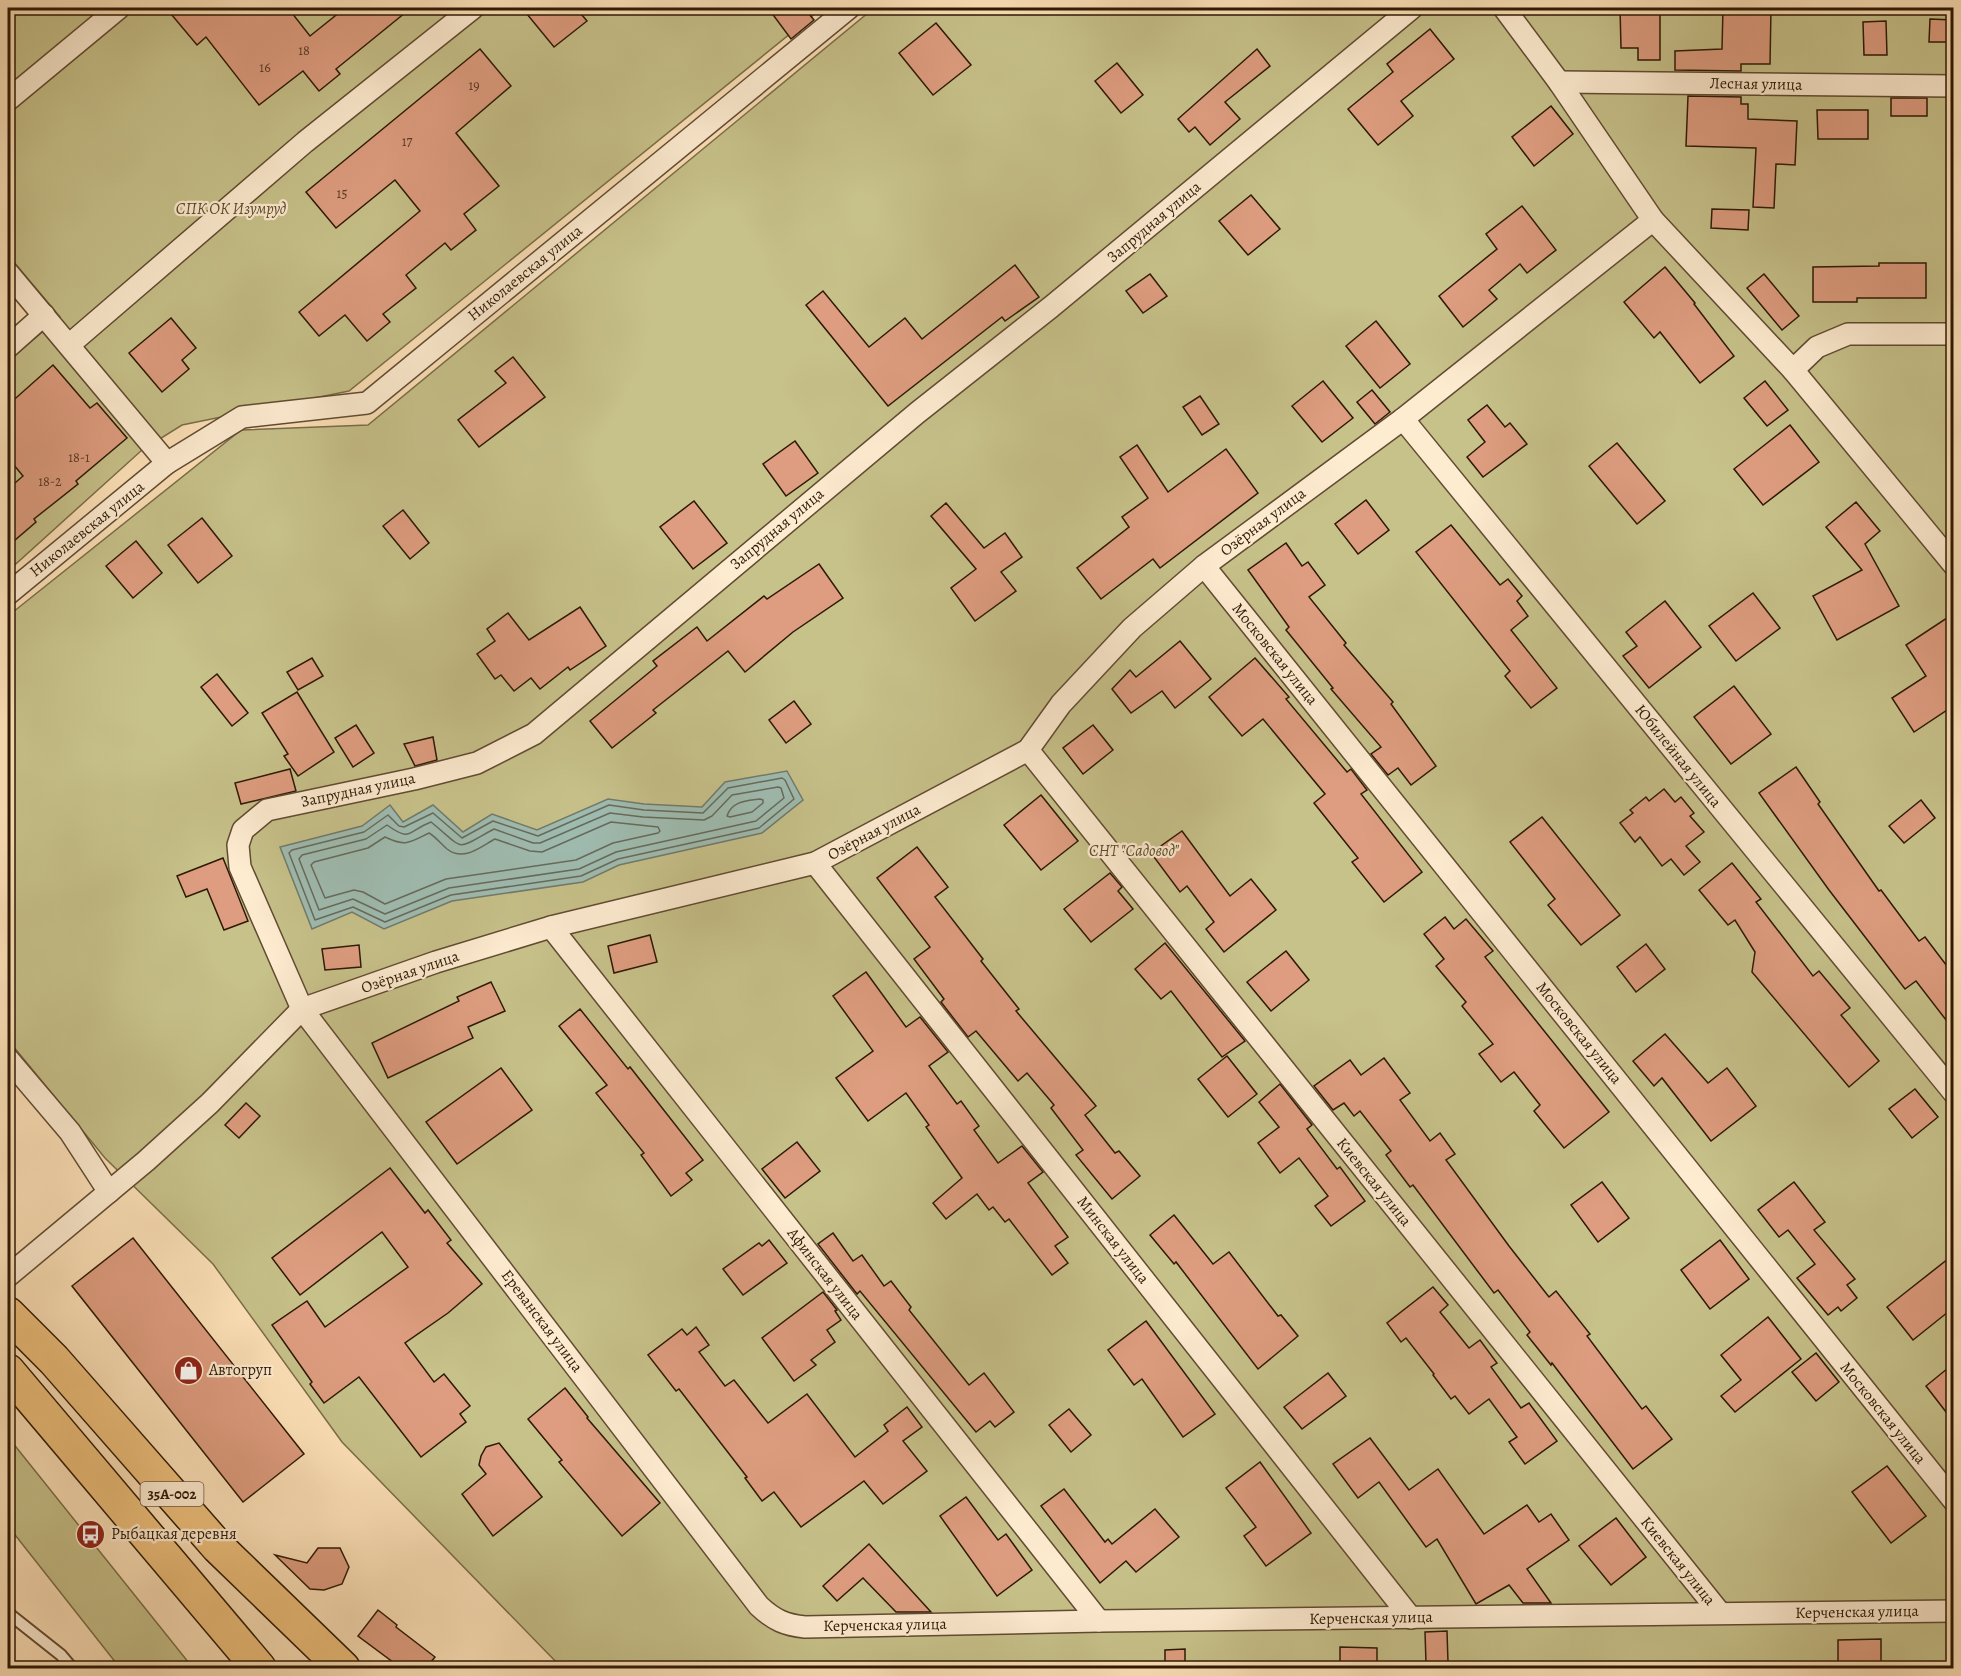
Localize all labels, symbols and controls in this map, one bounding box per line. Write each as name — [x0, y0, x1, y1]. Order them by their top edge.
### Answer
house number: 18 — [298, 41, 310, 60]
house number: 16 — [259, 58, 271, 77]
street label: Лесная улица — [1709, 72, 1803, 96]
house number: 19 — [468, 76, 480, 95]
house number: 17 — [402, 132, 412, 151]
street label: Запрудная улица — [1102, 176, 1206, 268]
house number: 15 — [337, 184, 347, 203]
park label: СПК ОК Изумруд — [176, 198, 287, 220]
street label: Николаевская улица — [463, 220, 587, 326]
house number: 18-1 — [68, 448, 90, 467]
house number: 18-2 — [38, 472, 62, 491]
street label: Николаевская улица — [25, 476, 149, 582]
street label: Озёрная улица — [1216, 482, 1311, 562]
street label: Запрудная улица — [725, 483, 829, 575]
street label: Московская улица — [1227, 598, 1324, 710]
street label: Юбилейная улица — [1630, 700, 1727, 813]
street label: Запрудная улица — [299, 767, 418, 813]
street label: Озёрная улица — [824, 798, 925, 866]
park label: СНТ "Садовод" — [1089, 840, 1179, 862]
street label: Озёрная улица — [358, 945, 462, 999]
street label: Московская улица — [1531, 977, 1628, 1089]
street label: Киевская улица — [1331, 1133, 1417, 1232]
street label: Минская улица — [1072, 1191, 1155, 1289]
street label: Афинская улица — [781, 1222, 868, 1325]
street label: Ереванская улица — [496, 1265, 588, 1377]
shop icon: Автогруп — [172, 1354, 204, 1386]
street label: Московская улица — [1835, 1357, 1932, 1469]
place label: Автогруп — [208, 1359, 272, 1381]
road number: 35А-002 — [140, 1482, 204, 1506]
street label: Киевская улица — [1635, 1512, 1721, 1611]
bus stop icon: Рыбацкая деревня — [74, 1518, 106, 1550]
place label: Рыбацкая деревня — [111, 1523, 237, 1545]
street label: Керченская улица — [1795, 1600, 1920, 1624]
street label: Керченская улица — [1309, 1606, 1434, 1630]
street label: Керченская улица — [823, 1613, 948, 1637]

